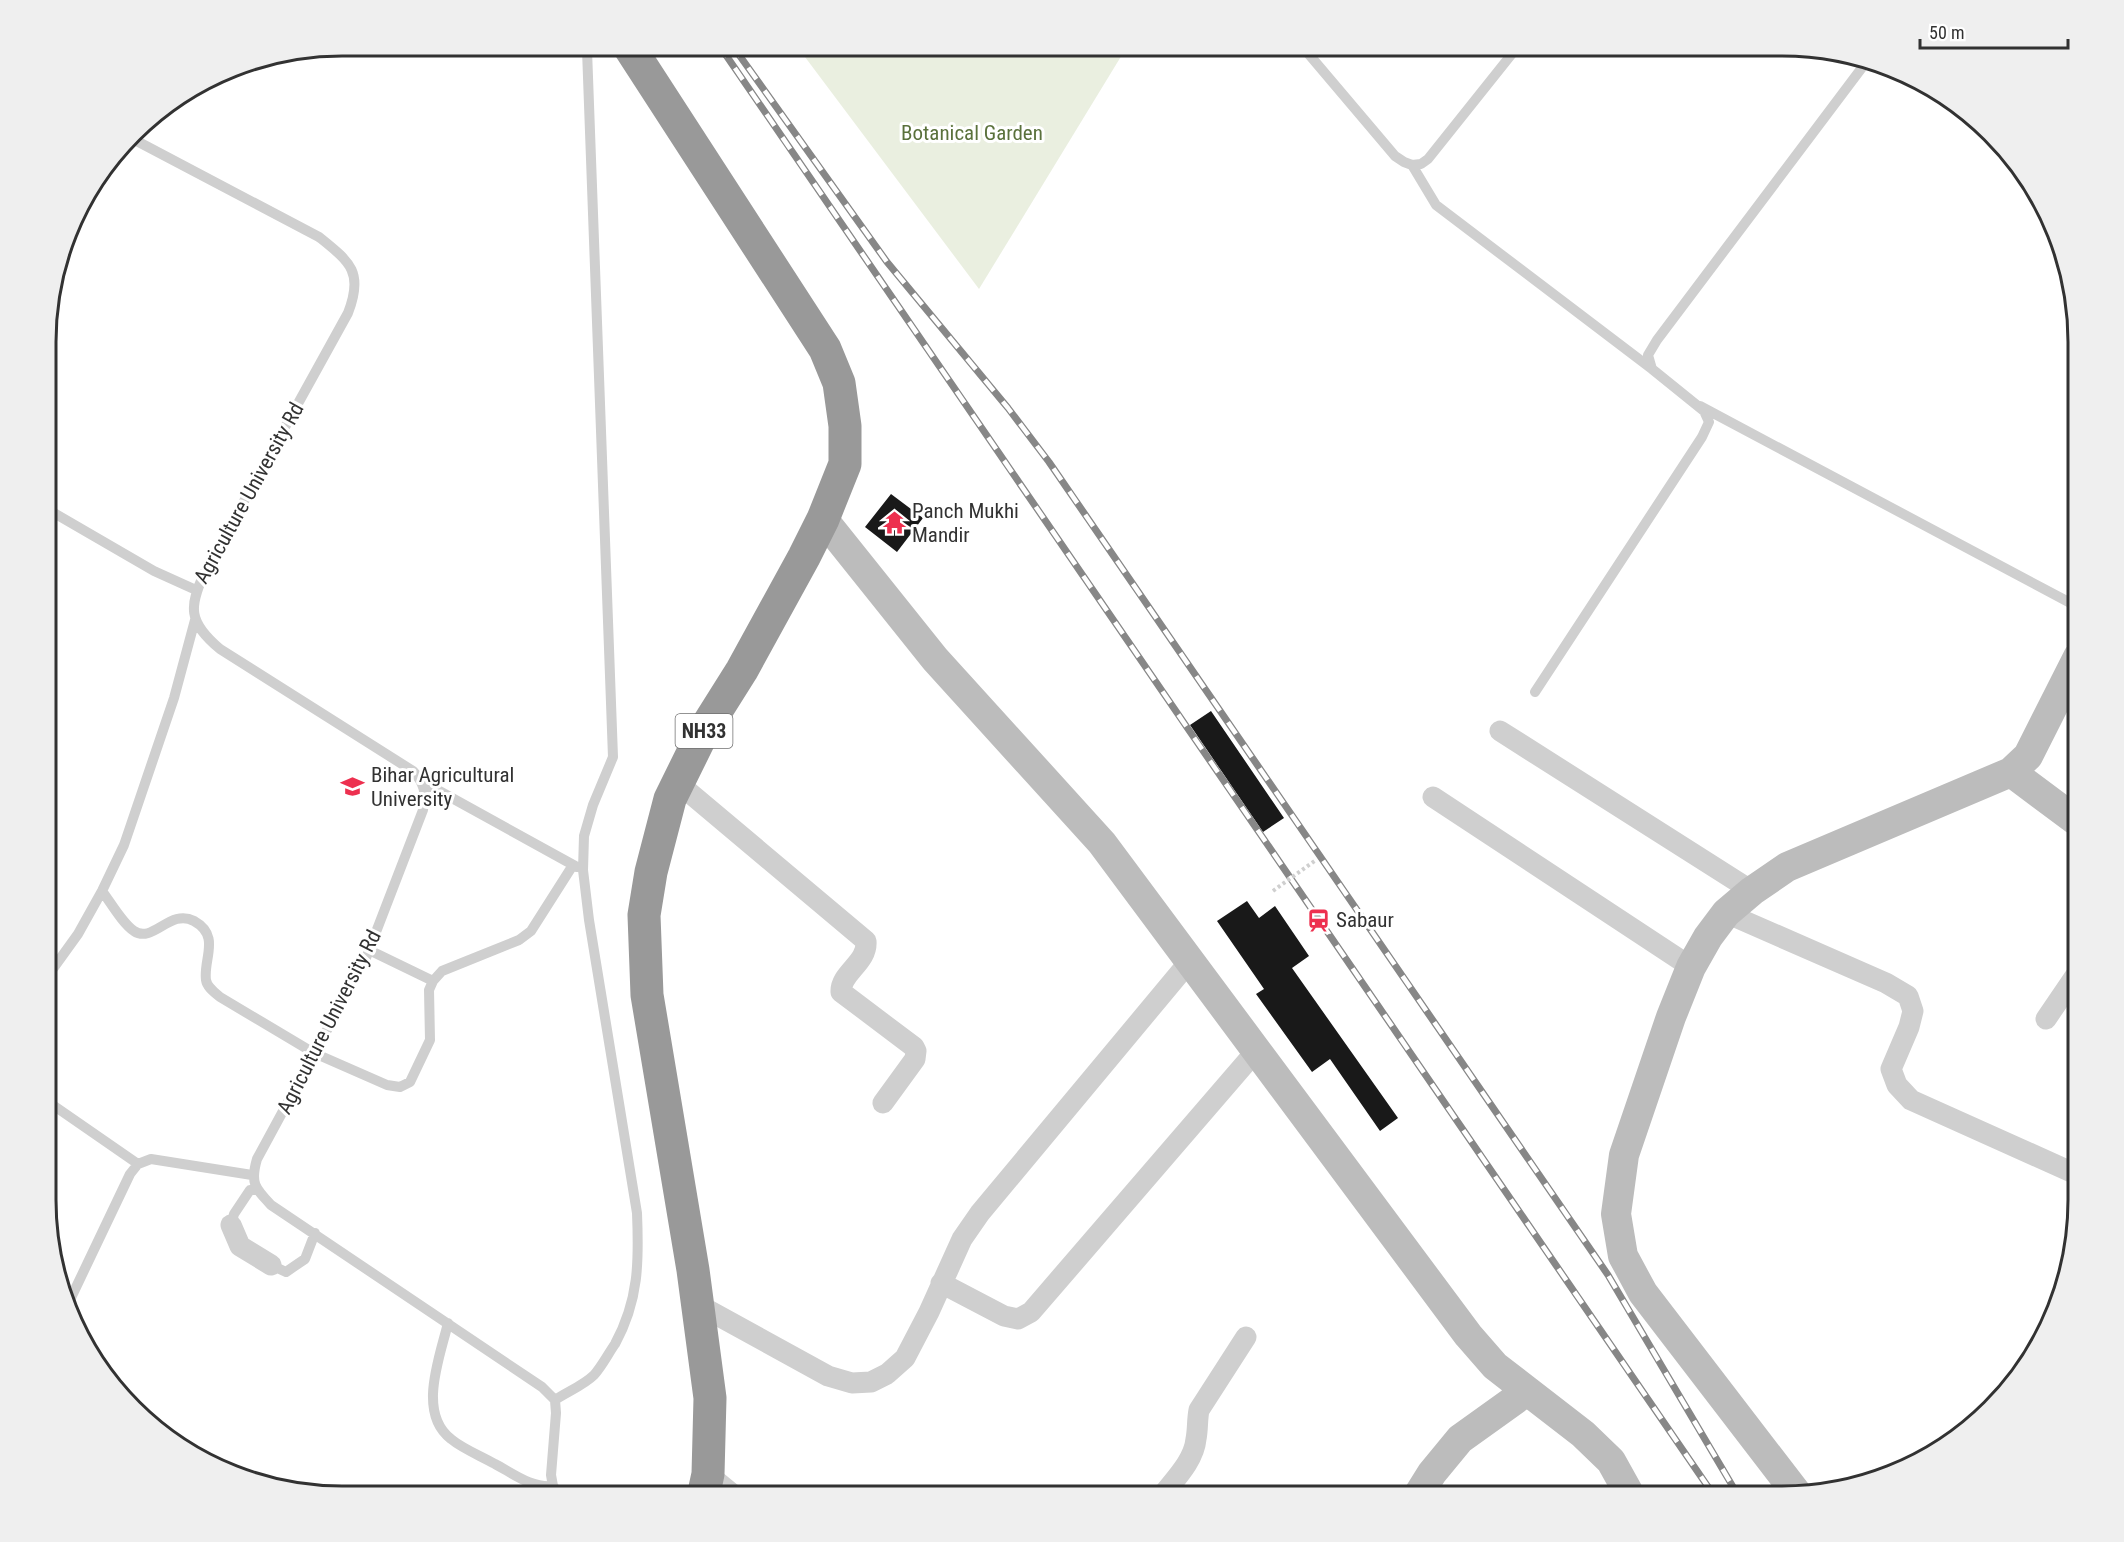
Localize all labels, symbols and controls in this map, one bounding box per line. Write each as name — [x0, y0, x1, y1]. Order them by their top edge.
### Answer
scale bar — [1920, 12, 2068, 50]
text: 50 m — [1929, 22, 1964, 43]
park label: Botanical Garden — [901, 121, 1043, 145]
street label: Agriculture University Rd — [189, 398, 309, 588]
place label: Panch Mukhi Mandir — [912, 499, 1019, 547]
temple icon: Panch Mukhi Mandir — [881, 510, 907, 536]
road number: NH33 — [676, 714, 732, 748]
place label: Bihar Agricultural University — [371, 763, 514, 811]
school or university icon: Bihar Agricultural University — [340, 774, 366, 800]
station icon: Sabaur — [1305, 907, 1331, 933]
place label: Sabaur — [1336, 908, 1394, 932]
street label: Agriculture University Rd — [272, 926, 386, 1118]

